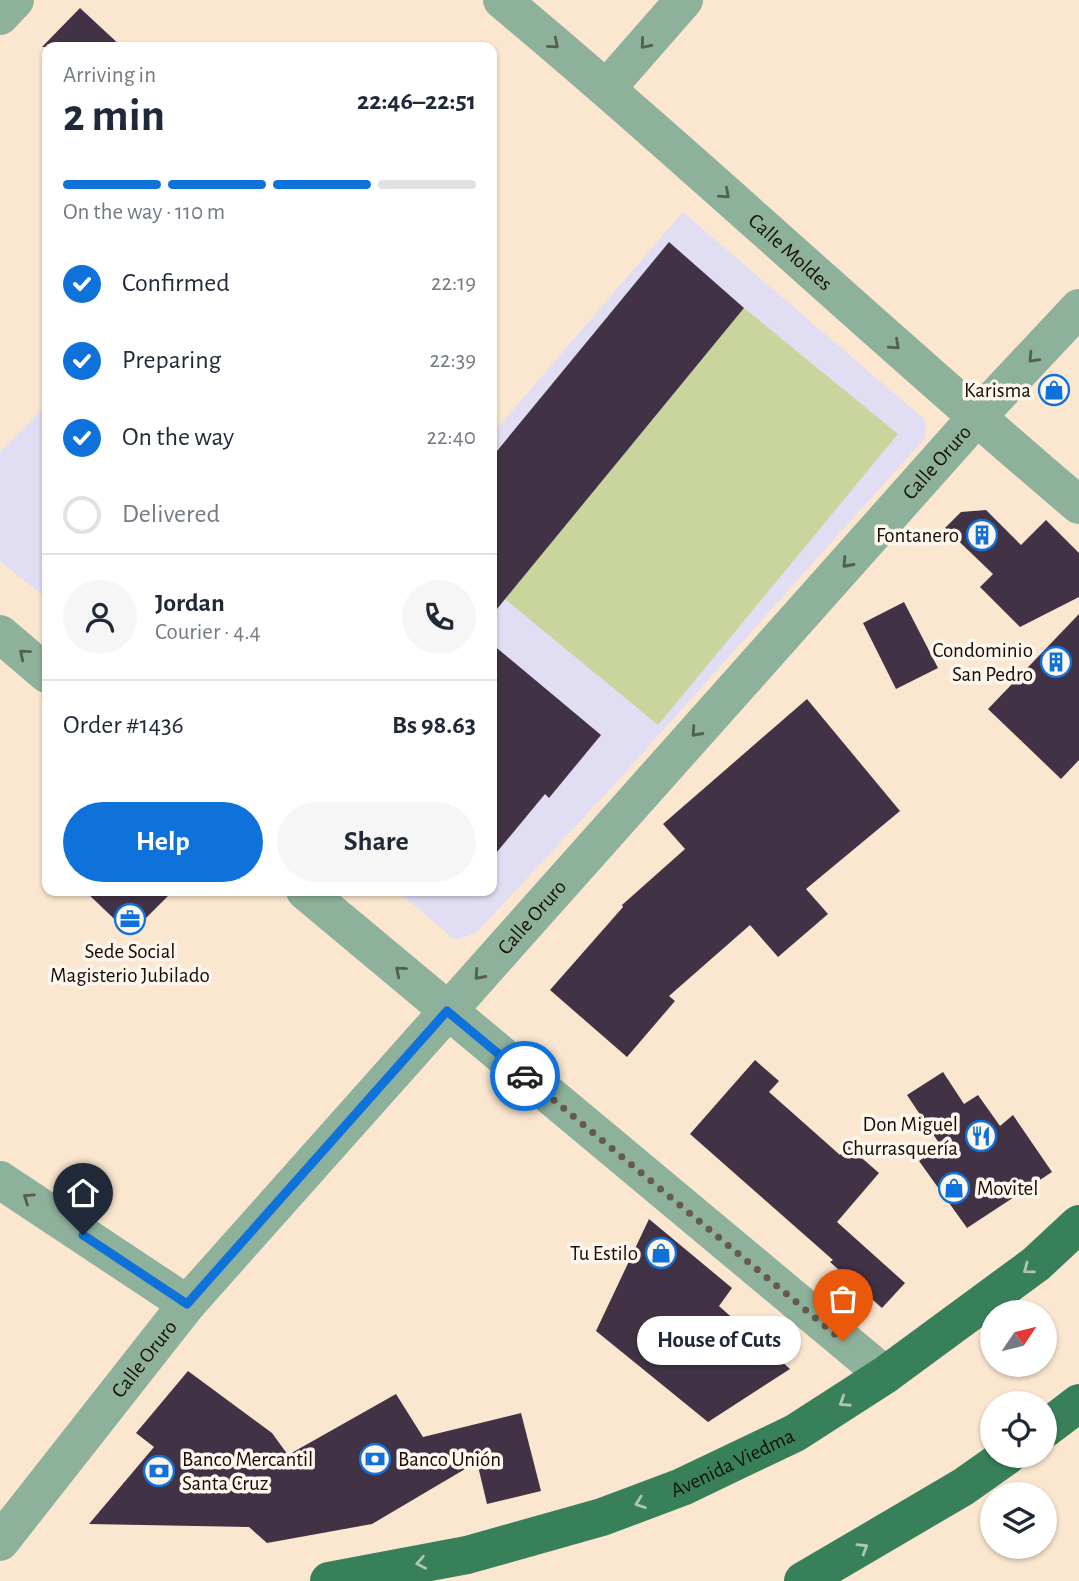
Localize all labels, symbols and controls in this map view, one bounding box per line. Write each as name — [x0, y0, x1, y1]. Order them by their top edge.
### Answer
one-way arrow — [546, 36, 559, 48]
one-way arrow — [641, 36, 654, 49]
text: Arriving in — [63, 64, 156, 87]
text: 22:46–22:51 — [357, 88, 476, 114]
text: 2 min — [63, 93, 165, 139]
one-way arrow — [717, 185, 730, 198]
text: On the way · 110 m — [63, 201, 225, 224]
street label: Calle Moldes — [744, 210, 836, 295]
icon: check — [63, 265, 101, 303]
text: Confirmed — [122, 270, 230, 296]
text: 22:19 — [431, 272, 476, 295]
one-way arrow — [887, 337, 900, 349]
icon: check — [63, 342, 101, 380]
text: Preparing — [122, 347, 221, 373]
text: 22:39 — [430, 349, 476, 372]
one-way arrow — [1028, 350, 1041, 363]
shop icon: Karisma — [1037, 373, 1071, 407]
place label: Karisma — [964, 380, 1031, 401]
icon: check — [63, 419, 101, 457]
street label: Calle Oruro — [899, 421, 975, 504]
text: On the way — [122, 424, 234, 450]
text: 22:40 — [427, 426, 476, 449]
text: Delivered — [122, 501, 220, 527]
building icon: Fontanero — [965, 518, 999, 552]
place label: Fontanero — [876, 525, 959, 546]
one-way arrow — [843, 555, 855, 568]
button: person — [63, 580, 137, 654]
button: phone — [402, 580, 476, 654]
text: Jordan — [155, 590, 225, 616]
text: Courier · 4.4 — [155, 621, 261, 644]
place label: Condominio San Pedro — [932, 640, 1033, 685]
building icon: Condominio San Pedro — [1039, 645, 1073, 679]
one-way arrow — [19, 650, 32, 662]
text: Order #1436 — [63, 712, 184, 738]
text: Bs 98.63 — [392, 712, 476, 738]
one-way arrow — [691, 724, 704, 737]
button: Help — [63, 802, 263, 882]
button: Share — [277, 802, 476, 882]
street label: Calle Oruro — [494, 876, 570, 959]
office icon: Sede Social Magisterio Jubilado — [113, 902, 147, 936]
place label: Sede Social Magisterio Jubilado — [50, 941, 210, 986]
one-way arrow — [395, 967, 408, 979]
one-way arrow — [475, 967, 487, 980]
courier — [490, 1041, 560, 1111]
icon: car — [506, 1057, 544, 1095]
place label: Don Miguel Churrasquería — [842, 1114, 958, 1159]
restaurant icon: Don Miguel Churrasquería — [964, 1119, 998, 1153]
pin — [53, 1163, 113, 1235]
shop icon: Movitel — [937, 1171, 971, 1205]
icon: home — [64, 1174, 102, 1212]
place label: Movitel — [977, 1178, 1038, 1199]
one-way arrow — [23, 1194, 36, 1207]
shop icon: Tu Estilo — [644, 1236, 678, 1270]
place label: Tu Estilo — [570, 1243, 638, 1264]
one-way arrow — [1024, 1261, 1036, 1274]
pin — [813, 1269, 873, 1341]
icon: bag — [824, 1280, 862, 1318]
north arrow — [980, 1300, 1057, 1377]
map controls — [980, 1300, 1057, 1559]
street label: Calle Oruro — [108, 1316, 181, 1402]
callout: House of Cuts — [636, 1316, 801, 1366]
text: House of Cuts — [657, 1329, 781, 1352]
button: locate — [980, 1391, 1057, 1468]
one-way arrow — [838, 1394, 851, 1407]
street label: Avenida Viedma — [668, 1425, 798, 1501]
bank icon: Banco Unión — [358, 1442, 392, 1476]
place label: Banco Mercantil Santa Cruz — [182, 1449, 313, 1494]
place label: Banco Unión — [398, 1449, 501, 1470]
bank icon: Banco Mercantil Santa Cruz — [142, 1454, 176, 1488]
button: layers — [980, 1482, 1057, 1559]
one-way arrow — [635, 1495, 647, 1509]
one-way arrow — [855, 1543, 868, 1556]
one-way arrow — [415, 1555, 427, 1570]

